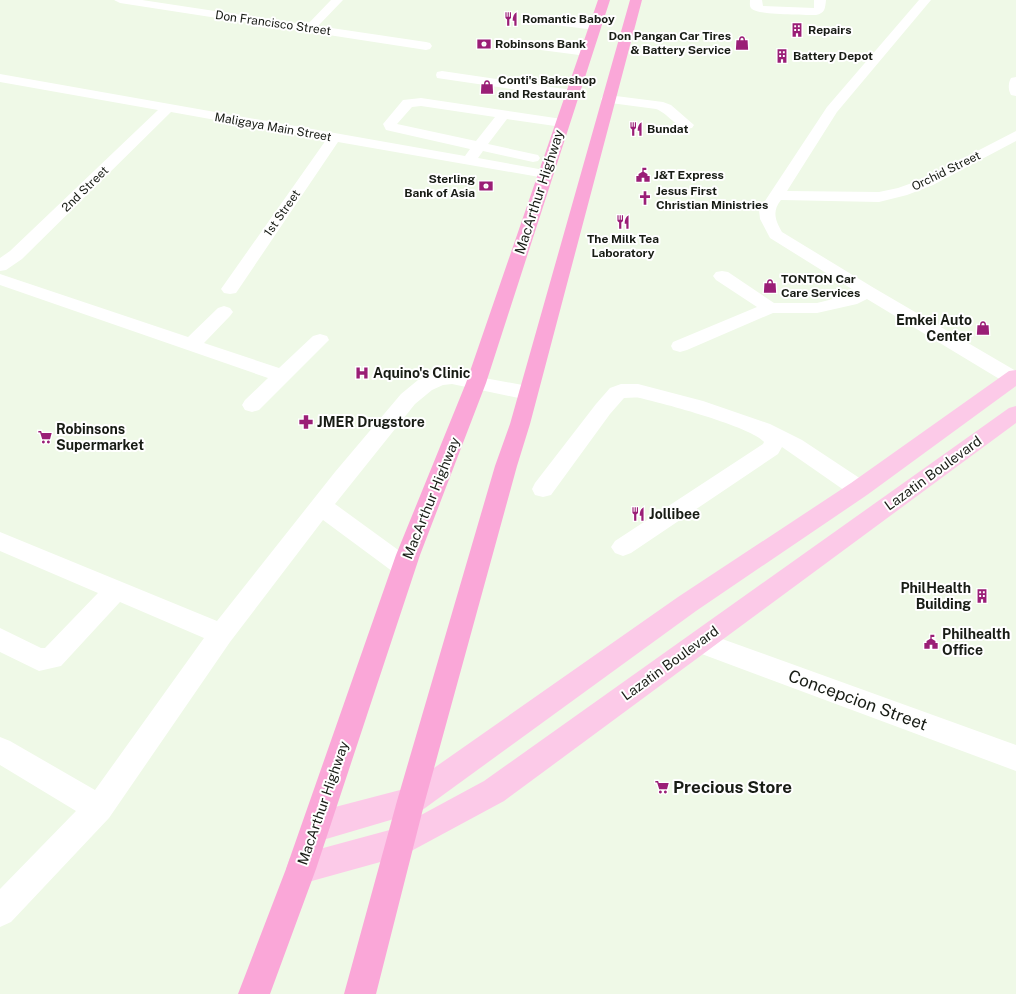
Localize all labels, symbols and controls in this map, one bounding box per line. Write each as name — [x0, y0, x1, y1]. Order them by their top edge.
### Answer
street label: Don Francisco Street — [214, 8, 332, 38]
restaurant icon: Romantic Baboy — [503, 11, 519, 27]
place label: Romantic Baboy — [522, 12, 615, 26]
building icon: Repairs — [789, 22, 805, 38]
place label: Repairs — [808, 23, 852, 37]
place label: Don Pangan Car Tires & Battery Service — [608, 29, 731, 57]
shop icon: Don Pangan Car Tires & Battery Service — [734, 35, 750, 51]
bank icon: Robinsons Bank — [476, 36, 492, 52]
place label: Robinsons Bank — [495, 37, 586, 51]
building icon: Battery Depot — [774, 48, 790, 64]
place label: Battery Depot — [793, 49, 873, 63]
place label: Conti's Bakeshop and Restaurant — [498, 73, 596, 101]
shop icon: Conti's Bakeshop and Restaurant — [479, 79, 495, 95]
street label: Maligaya Main Street — [213, 110, 333, 144]
restaurant icon: Bundat — [628, 121, 644, 137]
place label: Bundat — [647, 122, 688, 136]
street label: MacArthur Highway — [511, 127, 567, 256]
street label: Orchid Street — [909, 148, 983, 194]
street label: 2nd Street — [59, 163, 111, 215]
public building icon: J&T Express — [635, 167, 651, 183]
place label: J&T Express — [654, 168, 724, 182]
place label: Sterling Bank of Asia — [404, 172, 475, 200]
bank icon: Sterling Bank of Asia — [478, 178, 494, 194]
place label: Jesus First Christian Ministries — [656, 184, 768, 212]
street label: 1st Street — [261, 187, 303, 239]
church icon: Jesus First Christian Ministries — [637, 190, 653, 206]
restaurant icon: The Milk Tea Laboratory — [615, 214, 631, 230]
place label: The Milk Tea Laboratory — [587, 232, 659, 260]
place label: TONTON Car Care Services — [781, 272, 860, 300]
shop icon: TONTON Car Care Services — [762, 278, 778, 294]
place label: Emkei Auto Center — [896, 312, 972, 344]
shop icon: Emkei Auto Center — [975, 320, 991, 336]
hospital icon: Aquino's Clinic — [354, 365, 370, 381]
place label: Aquino's Clinic — [373, 365, 471, 381]
pharmacy icon: JMER Drugstore — [298, 414, 314, 430]
place label: JMER Drugstore — [317, 414, 425, 430]
place label: Robinsons Supermarket — [56, 421, 144, 453]
supermarket icon: Robinsons Supermarket — [37, 429, 53, 445]
street label: Lazatin Boulevard — [881, 432, 985, 514]
street label: MacArthur Highway — [399, 434, 463, 561]
restaurant icon: Jollibee — [630, 506, 646, 522]
place label: Jollibee — [649, 506, 700, 522]
place label: PhilHealth Building — [900, 580, 971, 612]
building icon: PhilHealth Building — [974, 588, 990, 604]
street label: Lazatin Boulevard — [618, 622, 722, 704]
place label: Philhealth Office — [942, 626, 1010, 658]
public building icon: Philhealth Office — [923, 634, 939, 650]
street label: Concepcion Street — [786, 666, 930, 734]
street label: MacArthur Highway — [294, 738, 352, 867]
place label: Precious Store — [673, 777, 792, 797]
supermarket icon: Precious Store — [654, 779, 670, 795]

